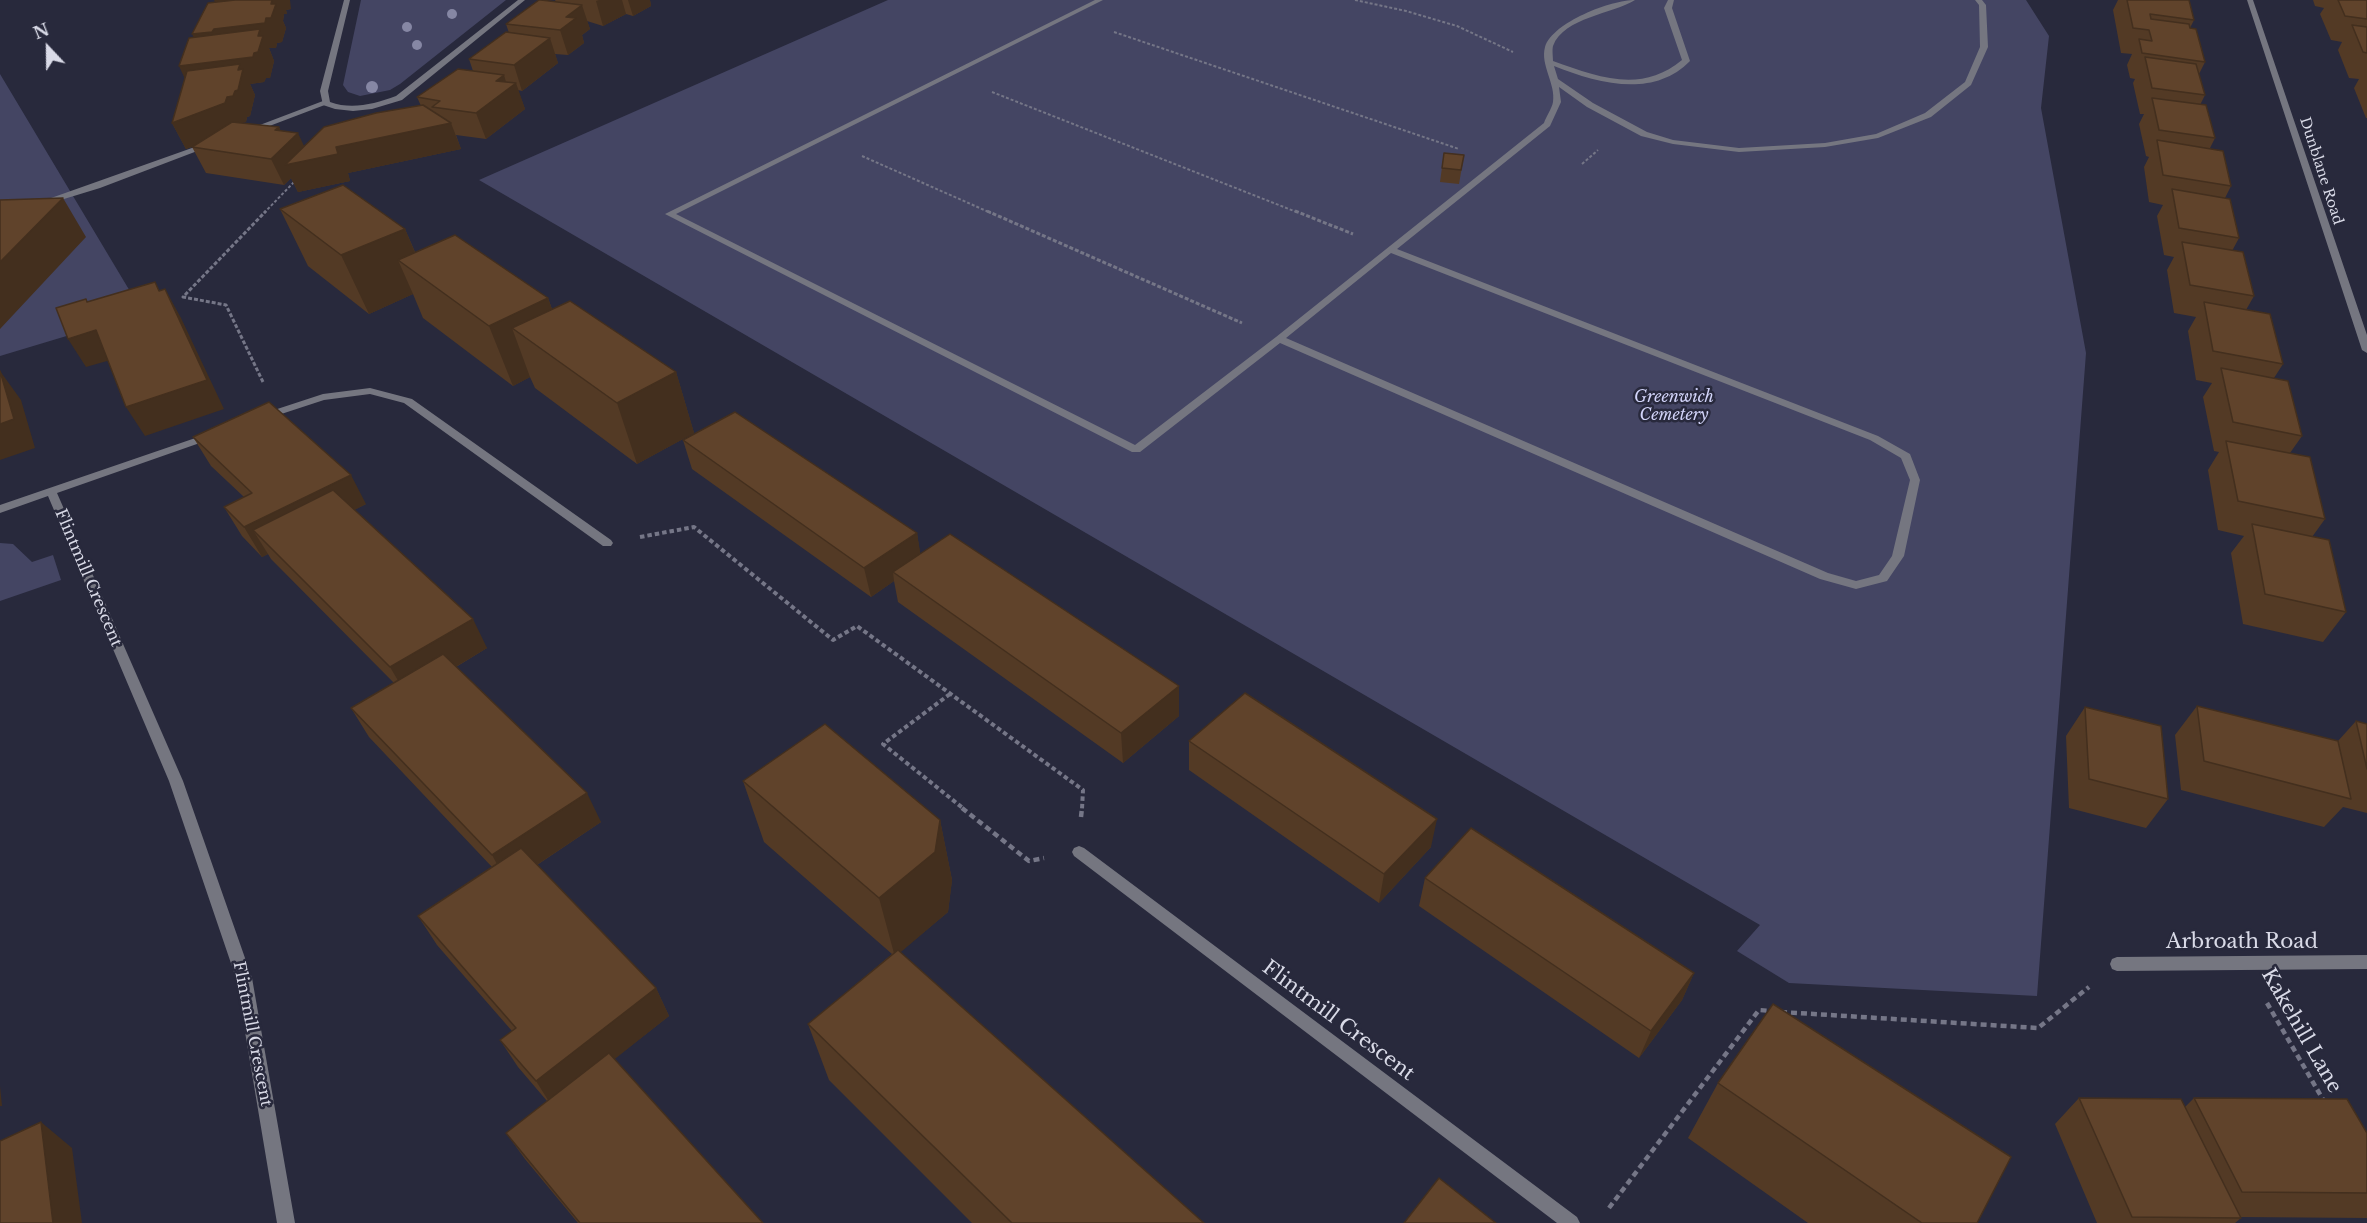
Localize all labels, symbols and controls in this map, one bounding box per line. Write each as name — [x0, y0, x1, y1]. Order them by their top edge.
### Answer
north arrow — [18, 18, 78, 78]
text: N — [31, 19, 52, 43]
street label: Dunblane Road — [2296, 115, 2346, 227]
park label: Greenwich Cemetery — [1634, 387, 1714, 425]
street label: Flintmill Crescent — [50, 506, 126, 650]
street label: Arbroath Road — [2166, 930, 2318, 954]
street label: Flintmill Crescent — [1257, 956, 1419, 1086]
street label: Flintmill Crescent — [228, 960, 276, 1108]
street label: Kakehill Lane — [2256, 964, 2346, 1098]

